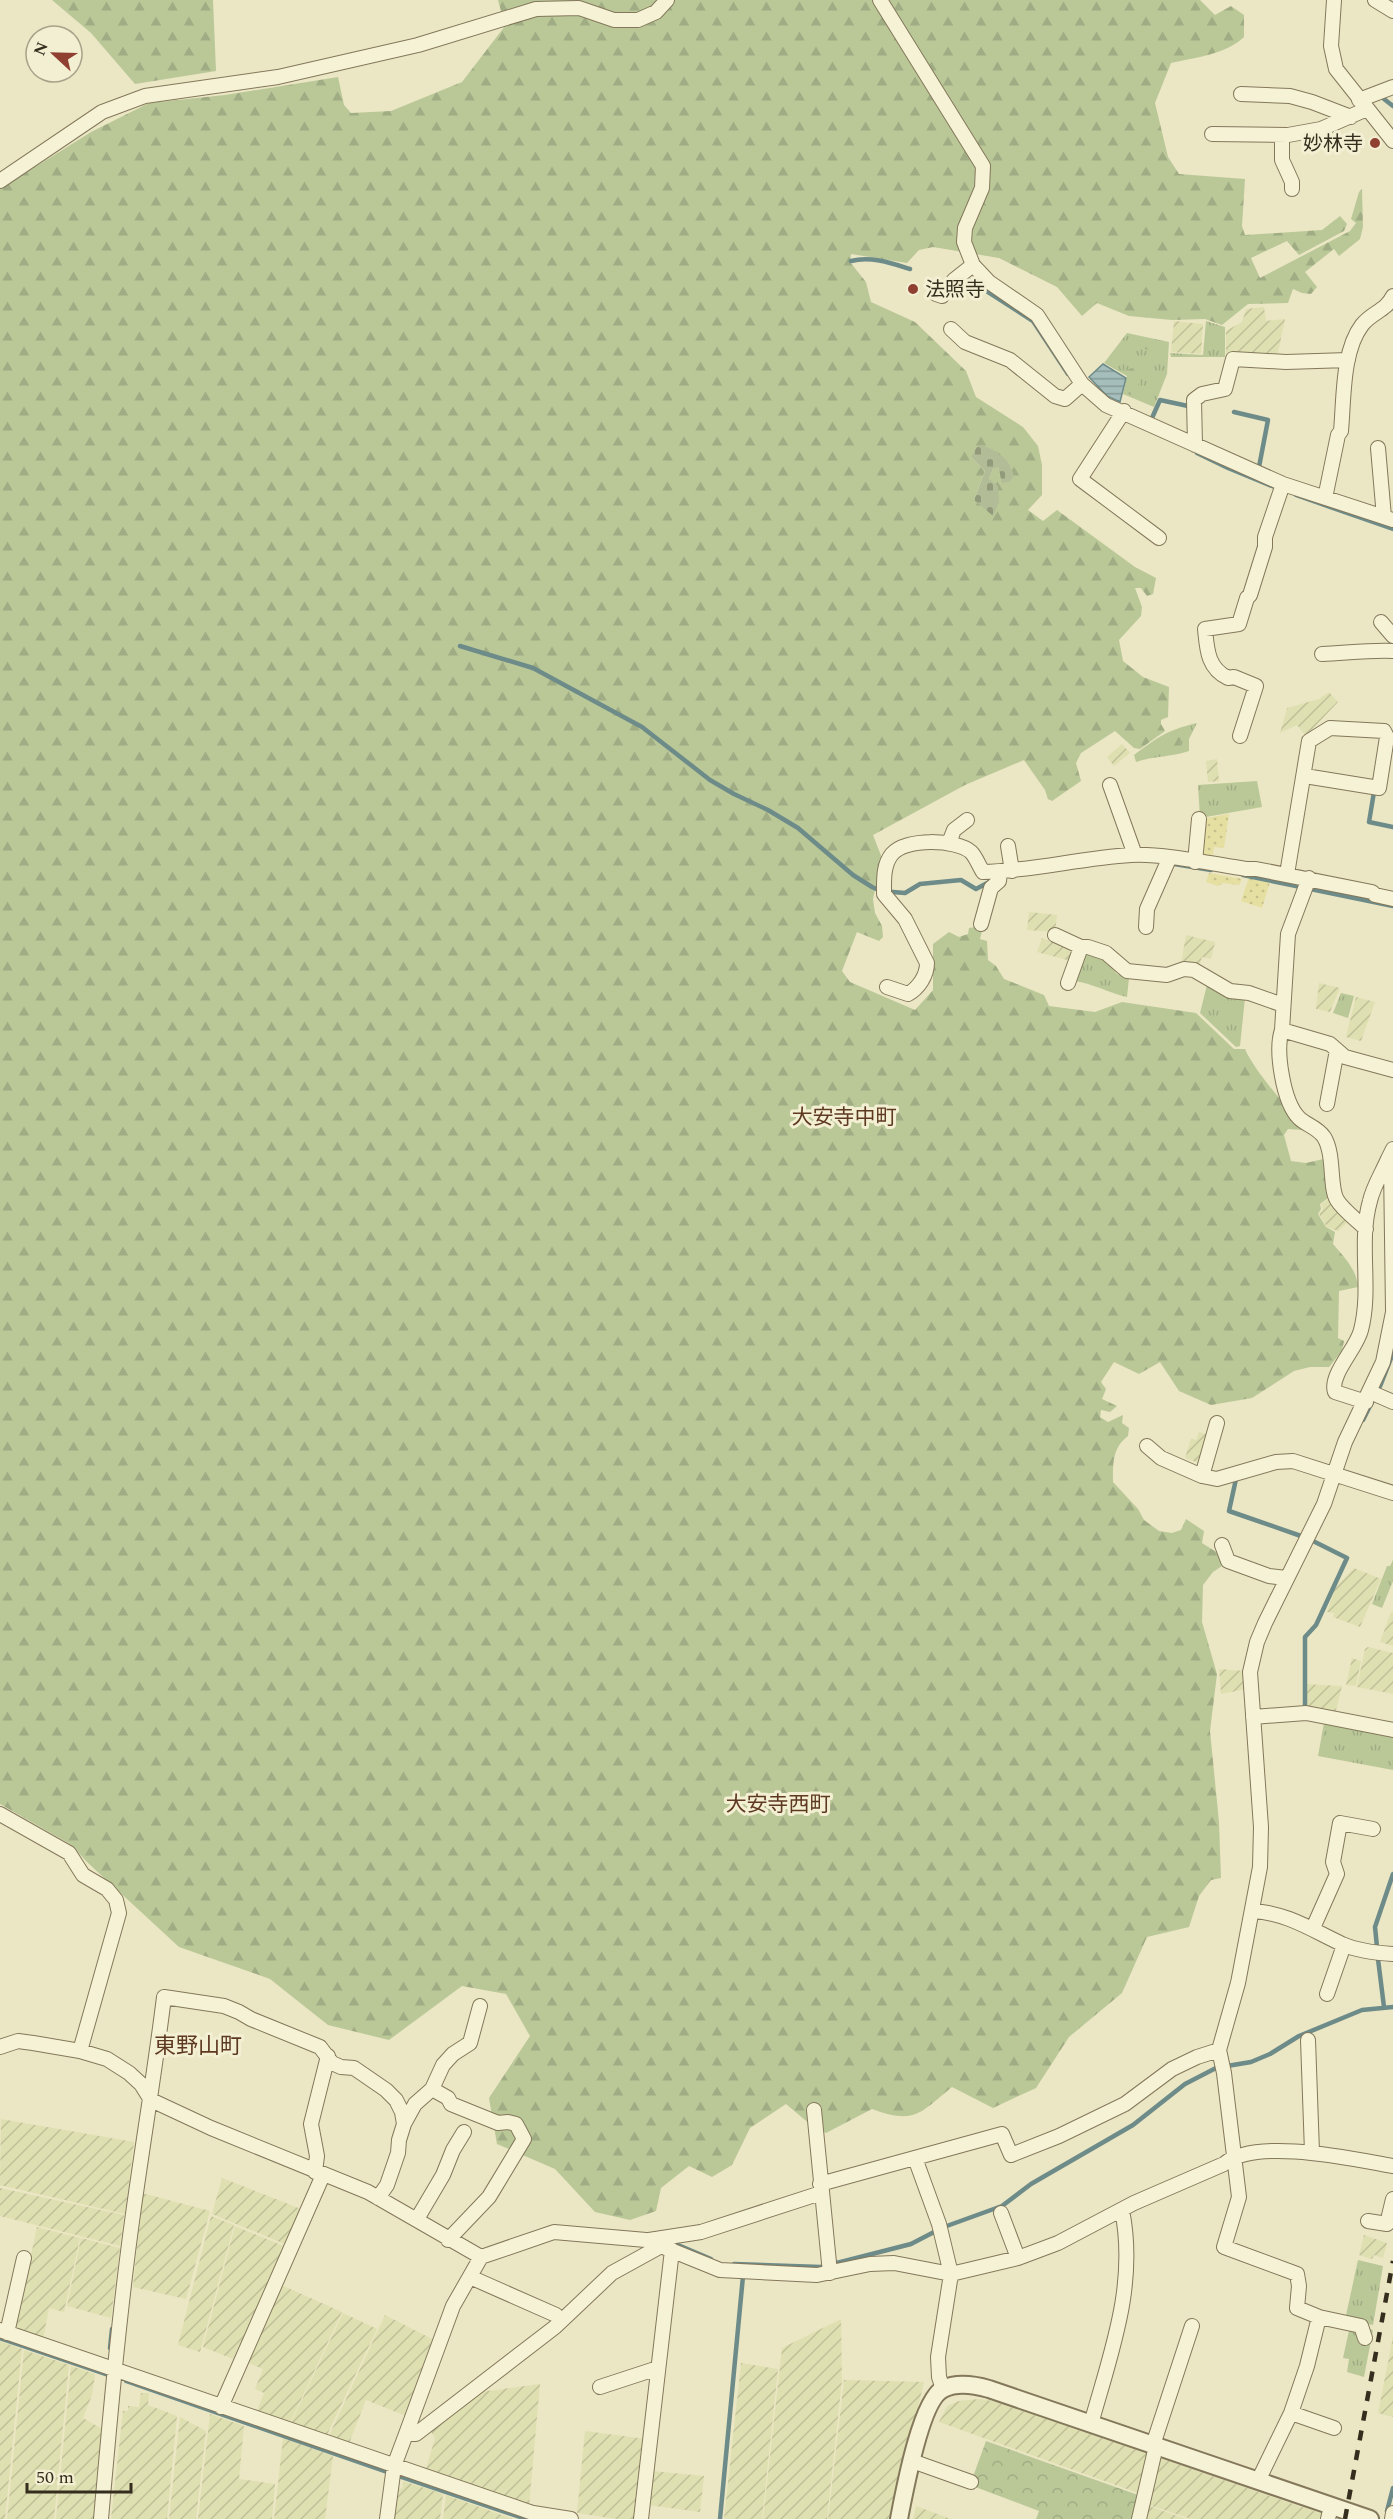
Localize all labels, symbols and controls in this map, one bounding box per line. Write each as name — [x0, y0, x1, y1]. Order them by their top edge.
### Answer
north arrow — [24, 24, 84, 84]
text: N — [27, 38, 55, 59]
place label: 妙林寺 — [1303, 129, 1363, 159]
marker: 妙林寺 — [1368, 136, 1382, 150]
place label: 法照寺 — [925, 275, 985, 305]
marker: 法照寺 — [906, 282, 920, 296]
district label: 大安寺中町 — [792, 1102, 897, 1134]
district label: 大安寺西町 — [726, 1789, 831, 1821]
district label: 東野山町 — [154, 2030, 242, 2063]
scale bar — [27, 2456, 130, 2494]
text: 50 m — [36, 2464, 74, 2491]

